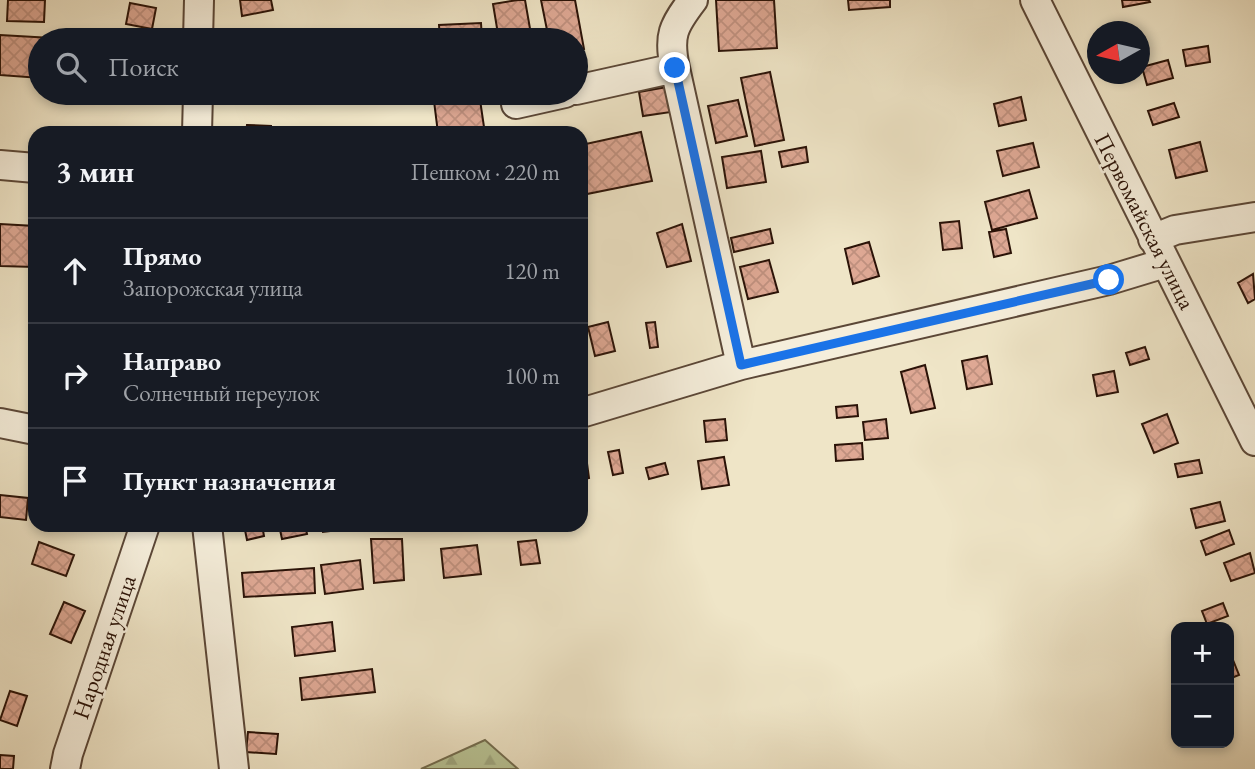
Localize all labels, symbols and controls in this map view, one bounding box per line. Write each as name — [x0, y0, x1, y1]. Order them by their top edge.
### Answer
north arrow — [1087, 21, 1150, 84]
search box — [28, 28, 588, 105]
icon: search — [52, 48, 90, 86]
text: Поиск — [108, 50, 179, 84]
route end — [659, 52, 690, 83]
street label: Первомайская улица — [1088, 128, 1203, 315]
text: 3 мин — [56, 152, 134, 191]
text: Пешком · 220 m — [411, 157, 560, 187]
text: Прямо — [123, 239, 202, 273]
icon: ahead — [56, 252, 94, 290]
text: 120 m — [504, 256, 560, 286]
route start — [1093, 264, 1124, 295]
text: Запорожская улица — [123, 273, 303, 303]
text: Направо — [123, 344, 221, 378]
icon: right — [56, 357, 94, 395]
text: 100 m — [504, 361, 560, 391]
text: Солнечный переулок — [123, 378, 320, 408]
icon: arrive — [56, 462, 94, 500]
text: Пункт назначения — [123, 464, 336, 498]
street label: Народная улица — [65, 570, 143, 723]
map controls — [1171, 622, 1234, 748]
button: + — [1171, 622, 1234, 685]
button: − — [1171, 685, 1234, 748]

